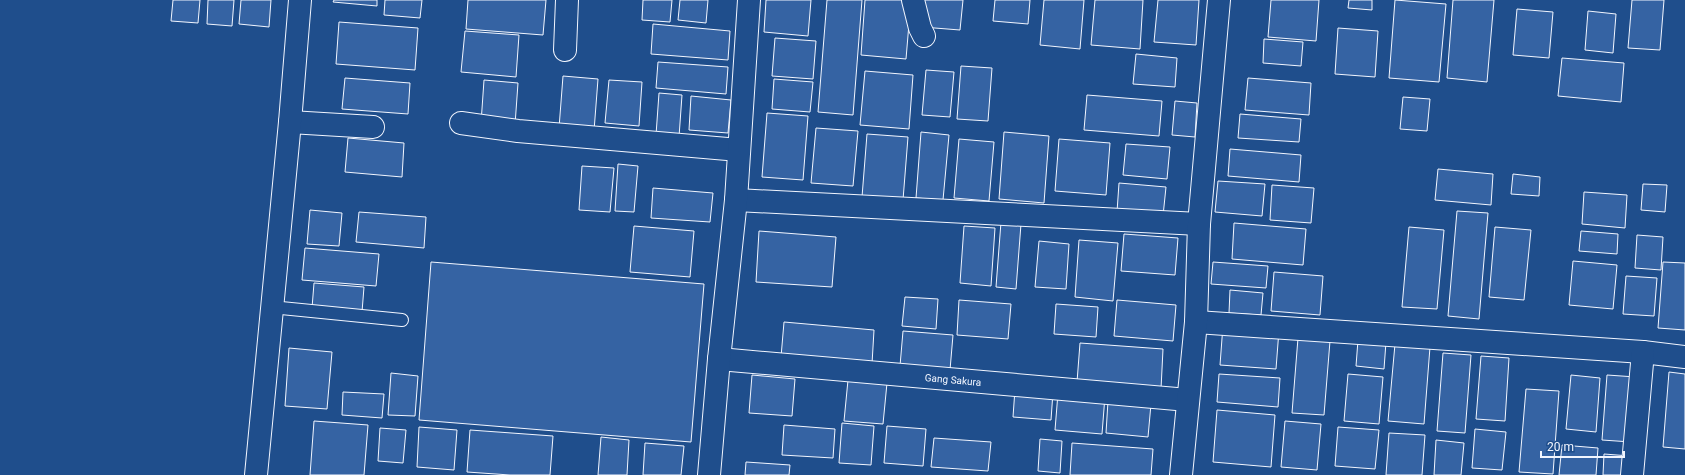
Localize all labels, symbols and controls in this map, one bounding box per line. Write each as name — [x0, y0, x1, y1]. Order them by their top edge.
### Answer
street label: Gang Sakura — [924, 372, 982, 388]
scale bar — [1541, 433, 1624, 459]
text: 20 m — [1547, 440, 1574, 454]

